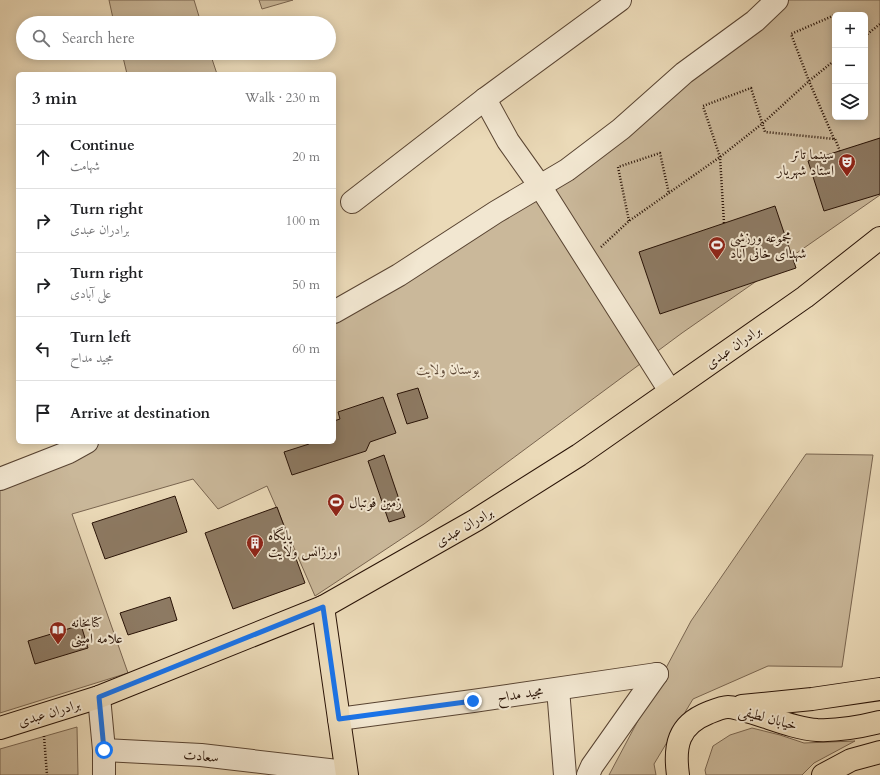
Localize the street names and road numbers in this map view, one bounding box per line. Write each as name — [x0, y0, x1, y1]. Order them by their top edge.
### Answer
street label: برادران عبدی — [701, 321, 765, 373]
street label: برادران عبدی — [432, 503, 497, 551]
street label: مجید مداح — [496, 681, 545, 710]
street label: برادران عبدی — [16, 694, 83, 731]
street label: خیابان لطیفی — [736, 701, 799, 736]
street label: سعادت — [182, 745, 220, 767]

